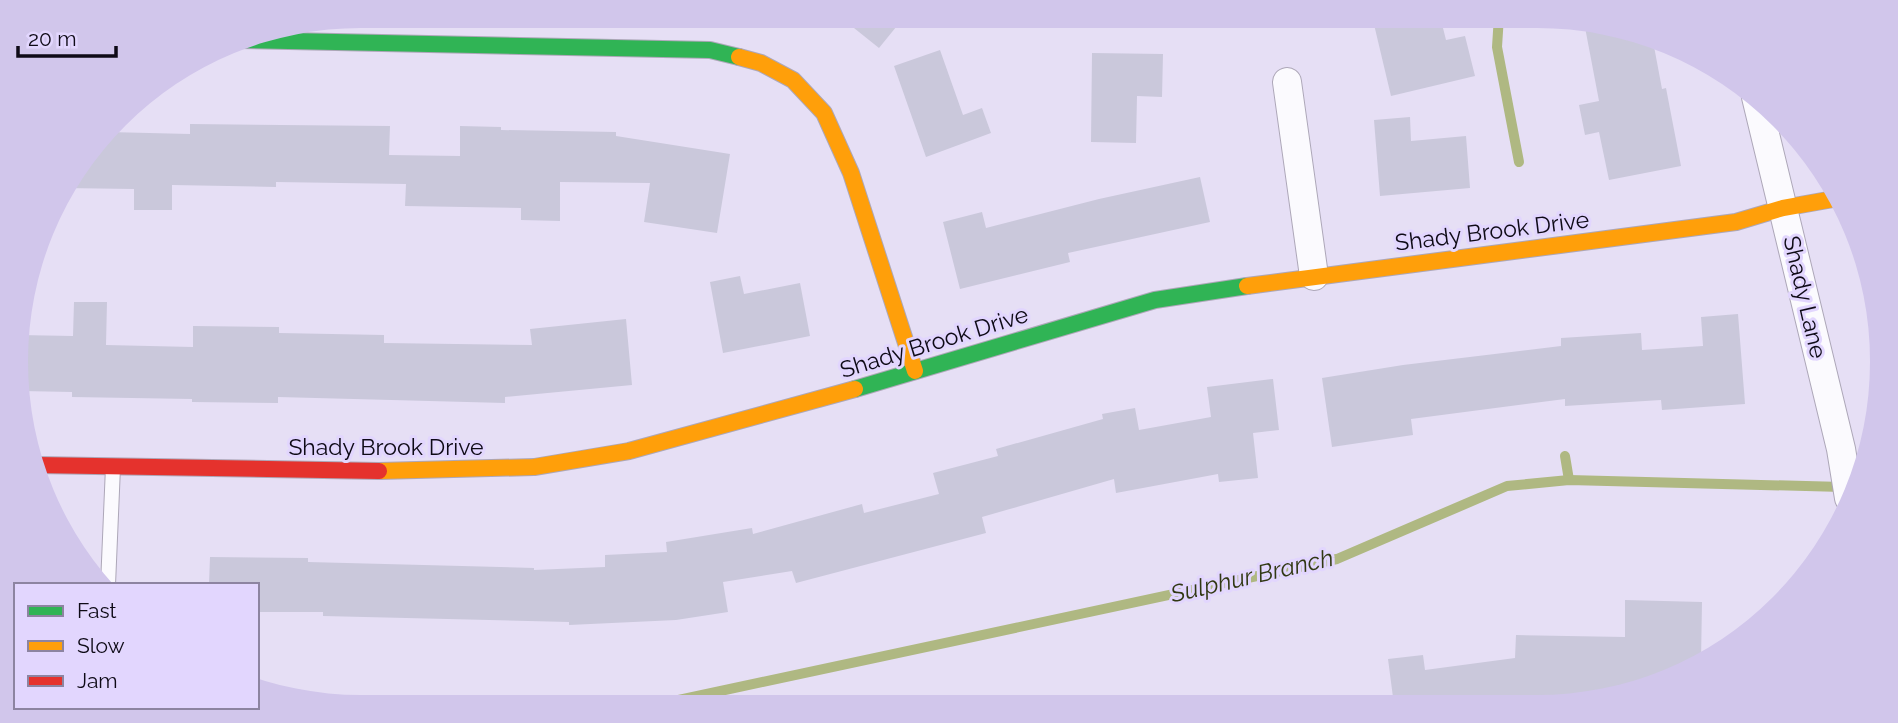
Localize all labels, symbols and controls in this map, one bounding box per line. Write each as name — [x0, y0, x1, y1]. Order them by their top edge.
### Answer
scale bar — [18, 14, 116, 58]
text: 20 m — [28, 26, 76, 51]
street label: Shady Brook Drive — [1393, 205, 1590, 256]
street label: Shady Lane — [1778, 233, 1833, 361]
street label: Shady Brook Drive — [837, 300, 1031, 383]
street label: Shady Brook Drive — [288, 433, 484, 460]
water label: Sulphur Branch — [1167, 543, 1336, 609]
legend — [14, 583, 259, 709]
text: Fast — [77, 598, 117, 623]
text: Slow — [77, 633, 125, 658]
text: Jam — [77, 668, 118, 693]

